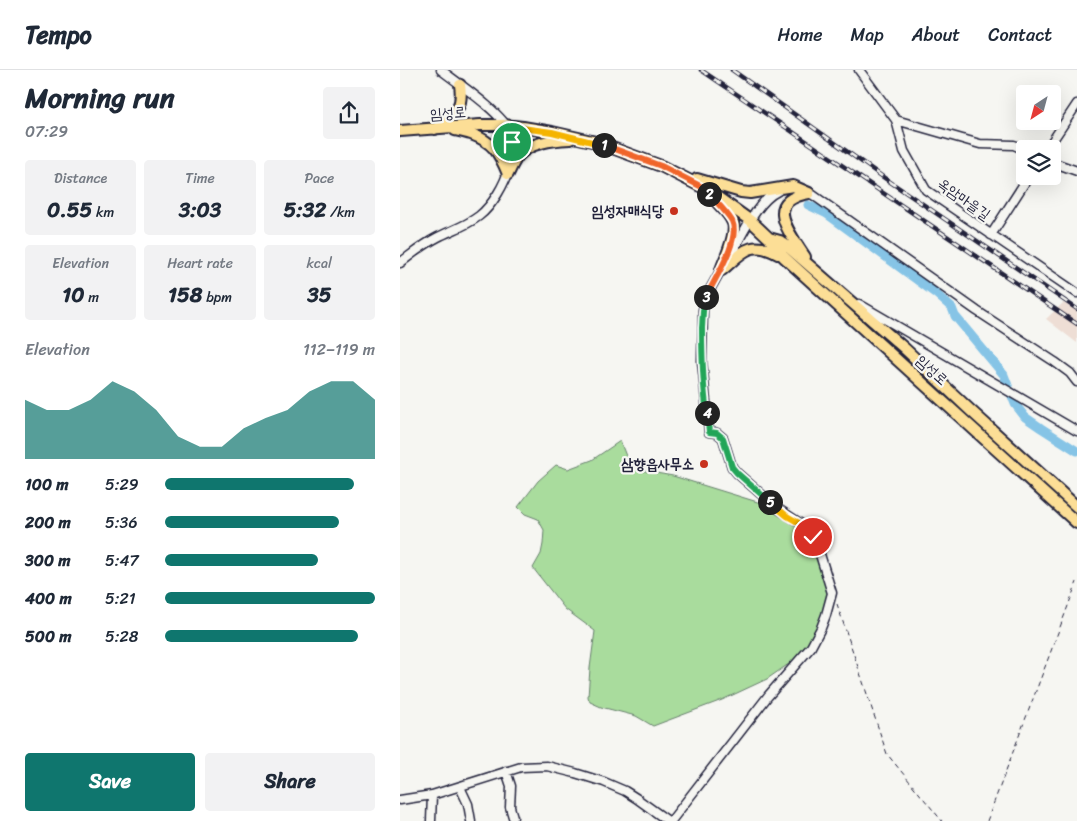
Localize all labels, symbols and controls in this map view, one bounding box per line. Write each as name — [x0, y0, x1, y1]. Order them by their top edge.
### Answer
text: Tempo — [25, 14, 92, 56]
text: Home — [778, 19, 823, 51]
text: Map — [851, 19, 884, 51]
text: About — [912, 19, 960, 51]
text: Contact — [988, 19, 1052, 51]
text: Morning run — [25, 73, 175, 122]
north arrow — [1016, 85, 1061, 130]
map controls — [1016, 85, 1061, 185]
button: share — [323, 87, 375, 139]
street label: 임성로 — [429, 99, 467, 127]
text: 07:29 — [25, 117, 68, 146]
pin — [491, 121, 533, 163]
icon: arrive — [498, 128, 526, 156]
pin: 1 — [592, 132, 616, 158]
text: 1 — [601, 133, 608, 158]
button: layers — [1016, 140, 1061, 185]
text: Distance — [54, 166, 107, 191]
text: Time — [185, 166, 215, 191]
text: Pace — [304, 166, 334, 191]
street label: 옥암마을길 — [932, 171, 996, 227]
pin: 2 — [696, 182, 722, 206]
text: 2 — [705, 182, 714, 207]
text: 0.55 — [47, 191, 92, 229]
text: 3:03 — [179, 191, 221, 229]
text: 5:32 — [284, 191, 326, 229]
place label: 임성자매식당 — [592, 198, 664, 224]
text: km — [92, 200, 114, 225]
text: /km — [326, 200, 355, 225]
marker: 임성자매식당 — [668, 205, 680, 217]
text: Elevation — [52, 251, 109, 276]
text: Heart rate — [167, 251, 233, 276]
text: kcal — [307, 251, 332, 276]
text: 10 — [62, 276, 85, 314]
text: 158 — [168, 276, 203, 314]
text: 35 — [307, 276, 332, 314]
pin: 3 — [694, 284, 718, 310]
text: m — [85, 285, 99, 310]
text: bpm — [203, 285, 232, 310]
text: 3 — [703, 285, 710, 310]
text: Elevation — [25, 335, 90, 364]
text: 112–119 m — [303, 335, 375, 364]
street label: 임성로 — [910, 348, 954, 392]
pin: 4 — [694, 400, 720, 426]
text: 4 — [703, 401, 712, 426]
place label: 삼향읍사무소 — [621, 451, 694, 477]
marker: 삼향읍사무소 — [698, 458, 710, 470]
text: 100 m — [25, 470, 69, 499]
text: 5:29 — [105, 470, 139, 499]
pin: 5 — [758, 490, 782, 514]
text: 5 — [766, 490, 775, 515]
text: 200 m — [25, 508, 71, 537]
text: 5:36 — [105, 508, 137, 537]
pin — [792, 516, 834, 558]
icon: check — [799, 523, 827, 551]
text: 300 m — [25, 546, 70, 575]
text: 5:47 — [105, 546, 139, 575]
text: 400 m — [25, 584, 72, 613]
text: 5:21 — [105, 584, 136, 613]
text: 500 m — [25, 622, 71, 651]
text: 5:28 — [105, 622, 139, 651]
button: Save — [25, 753, 195, 811]
button: Share — [205, 753, 375, 811]

